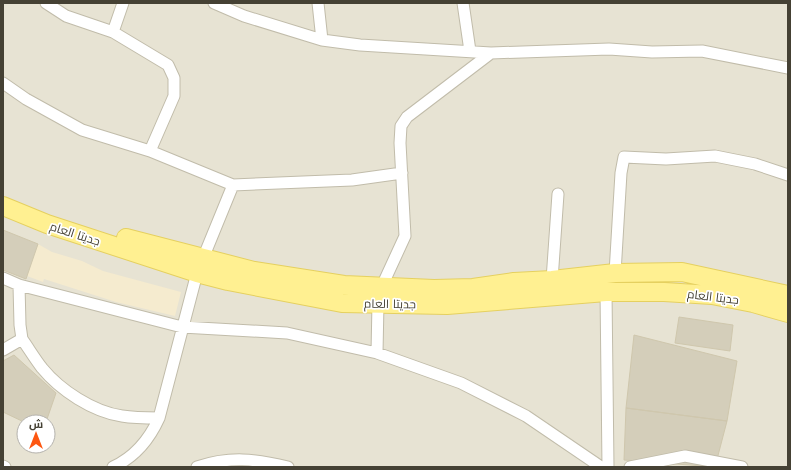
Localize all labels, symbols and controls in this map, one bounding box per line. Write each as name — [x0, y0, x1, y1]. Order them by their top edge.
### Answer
street label: جديتا العام — [47, 217, 103, 251]
street label: جديتا العام — [686, 285, 740, 309]
street label: جديتا العام — [364, 295, 416, 313]
north arrow — [16, 414, 56, 454]
text: ش — [29, 416, 43, 432]

